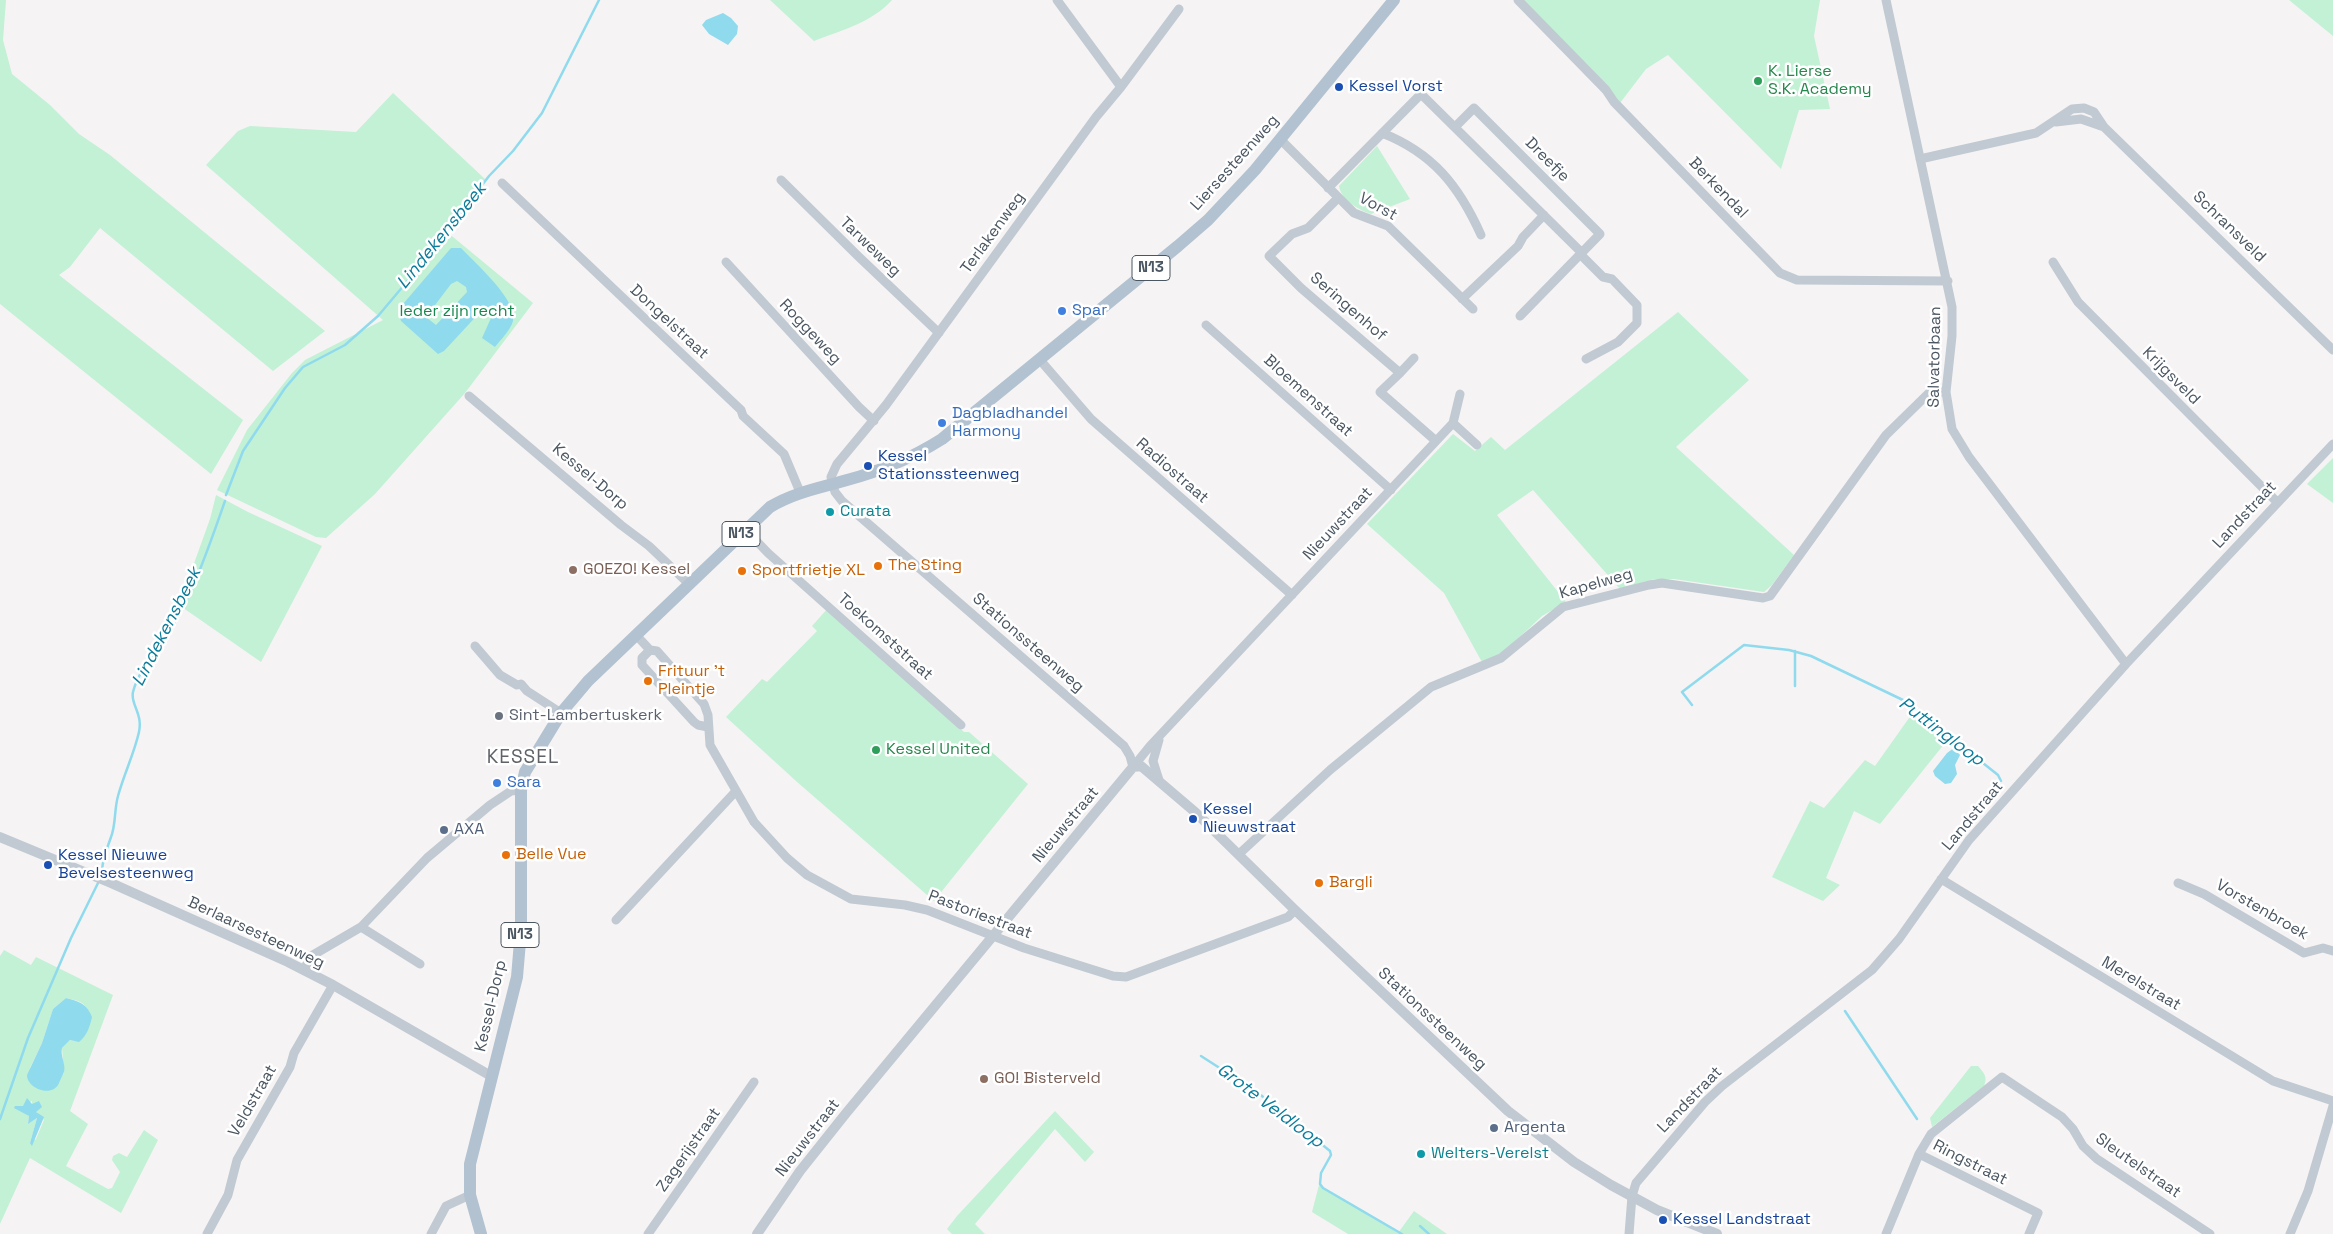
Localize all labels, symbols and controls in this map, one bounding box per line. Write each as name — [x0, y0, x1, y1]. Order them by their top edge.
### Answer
place label: K. Lierse S.K. Academy — [1768, 62, 1872, 100]
marker: K. Lierse S.K. Academy — [1752, 75, 1764, 87]
place label: Kessel Vorst — [1349, 77, 1443, 97]
marker: Kessel Vorst — [1333, 81, 1345, 93]
street label: Liersesteenweg — [1187, 111, 1283, 215]
street label: Dreefje — [1521, 134, 1573, 186]
street label: Berkendal — [1684, 154, 1752, 222]
water label: Lindekensbeek — [393, 178, 491, 294]
street label: Schransveld — [2188, 187, 2270, 267]
street label: Terlakenweg — [957, 188, 1029, 278]
street label: Vorst — [1356, 189, 1400, 225]
street label: Tarweweg — [835, 213, 905, 281]
road number: N13 — [1132, 256, 1170, 280]
street label: Seringenhof — [1306, 269, 1390, 345]
street label: Dongelstraat — [626, 281, 712, 363]
street label: Roggeweg — [775, 295, 845, 369]
place label: Spar — [1072, 301, 1107, 321]
park label: Ieder zijn recht — [399, 302, 515, 322]
marker: Spar — [1056, 305, 1068, 317]
street label: Salvatorbaan — [1925, 306, 1945, 408]
street label: Krijgsveld — [2138, 343, 2204, 409]
street label: Bloemenstraat — [1259, 351, 1357, 441]
place label: Dagbladhandel Harmony — [952, 404, 1068, 442]
marker: Dagbladhandel Harmony — [936, 417, 948, 429]
street label: Radiostraat — [1132, 434, 1212, 508]
street label: Kessel-Dorp — [548, 440, 632, 514]
place label: Kessel Stationssteenweg — [878, 447, 1020, 485]
marker: Kessel Stationssteenweg — [862, 460, 874, 472]
street label: Landstraat — [2209, 477, 2281, 553]
street label: Nieuwstraat — [1299, 483, 1377, 565]
place label: Curata — [840, 502, 891, 522]
marker: Curata — [824, 506, 836, 518]
road number: N13 — [722, 522, 760, 546]
place label: The Sting — [888, 556, 962, 576]
place label: GOEZO! Kessel — [583, 560, 690, 580]
marker: The Sting — [872, 560, 884, 572]
place label: Sportfrietje XL — [752, 561, 865, 581]
water label: Lindekensbeek — [128, 564, 206, 690]
marker: GOEZO! Kessel — [567, 564, 579, 576]
street label: Kapelweg — [1557, 564, 1635, 604]
marker: Sportfrietje XL — [736, 565, 748, 577]
street label: Toekomststraat — [834, 589, 936, 685]
street label: Stationssteenweg — [968, 589, 1088, 697]
place label: Frituur 't Pleintje — [658, 662, 725, 700]
marker: Frituur 't Pleintje — [642, 675, 654, 687]
water label: Puttingloop — [1894, 693, 1988, 771]
place label: Sint-Lambertuskerk — [509, 706, 662, 726]
marker: Sint-Lambertuskerk — [493, 710, 505, 722]
place label: Kessel United — [886, 740, 991, 760]
marker: Kessel United — [870, 744, 882, 756]
district label: KESSEL — [486, 747, 560, 769]
place label: Sara — [507, 773, 541, 793]
marker: Sara — [491, 777, 503, 789]
street label: Landstraat — [1938, 777, 2008, 855]
street label: Nieuwstraat — [1029, 783, 1103, 867]
place label: Kessel Nieuwstraat — [1203, 800, 1296, 838]
marker: Kessel Nieuwstraat — [1187, 813, 1199, 825]
place label: AXA — [454, 820, 484, 840]
marker: AXA — [438, 824, 450, 836]
place label: Belle Vue — [516, 845, 586, 865]
place label: Kessel Nieuwe Bevelsesteenweg — [58, 846, 194, 884]
marker: Belle Vue — [500, 849, 512, 861]
marker: Kessel Nieuwe Bevelsesteenweg — [42, 859, 54, 871]
place label: Bargli — [1329, 873, 1373, 893]
street label: Vorstenbroek — [2212, 876, 2312, 944]
marker: Bargli — [1313, 877, 1325, 889]
street label: Pastoriestraat — [925, 886, 1035, 944]
street label: Berlaarsesteenweg — [185, 893, 327, 973]
road number: N13 — [501, 922, 539, 948]
street label: Merelstraat — [2098, 953, 2184, 1015]
street label: Kessel-Dorp — [471, 958, 511, 1054]
street label: Stationssteenweg — [1374, 964, 1490, 1074]
water label: Grote Veldloop — [1212, 1059, 1328, 1153]
street label: Veldstraat — [225, 1062, 281, 1140]
street label: Landstraat — [1654, 1063, 1726, 1137]
place label: GO! Bisterveld — [994, 1069, 1101, 1089]
marker: GO! Bisterveld — [978, 1073, 990, 1085]
street label: Nieuwstraat — [772, 1095, 844, 1181]
street label: Zagerijstraat — [653, 1104, 725, 1196]
place label: Argenta — [1504, 1118, 1566, 1138]
marker: Argenta — [1488, 1122, 1500, 1134]
street label: Sleutelstraat — [2092, 1129, 2184, 1203]
street label: Ringstraat — [1930, 1136, 2010, 1190]
place label: Welters-Verelst — [1431, 1144, 1549, 1164]
marker: Welters-Verelst — [1415, 1148, 1427, 1160]
place label: Kessel Landstraat — [1673, 1210, 1811, 1230]
marker: Kessel Landstraat — [1657, 1214, 1669, 1226]

